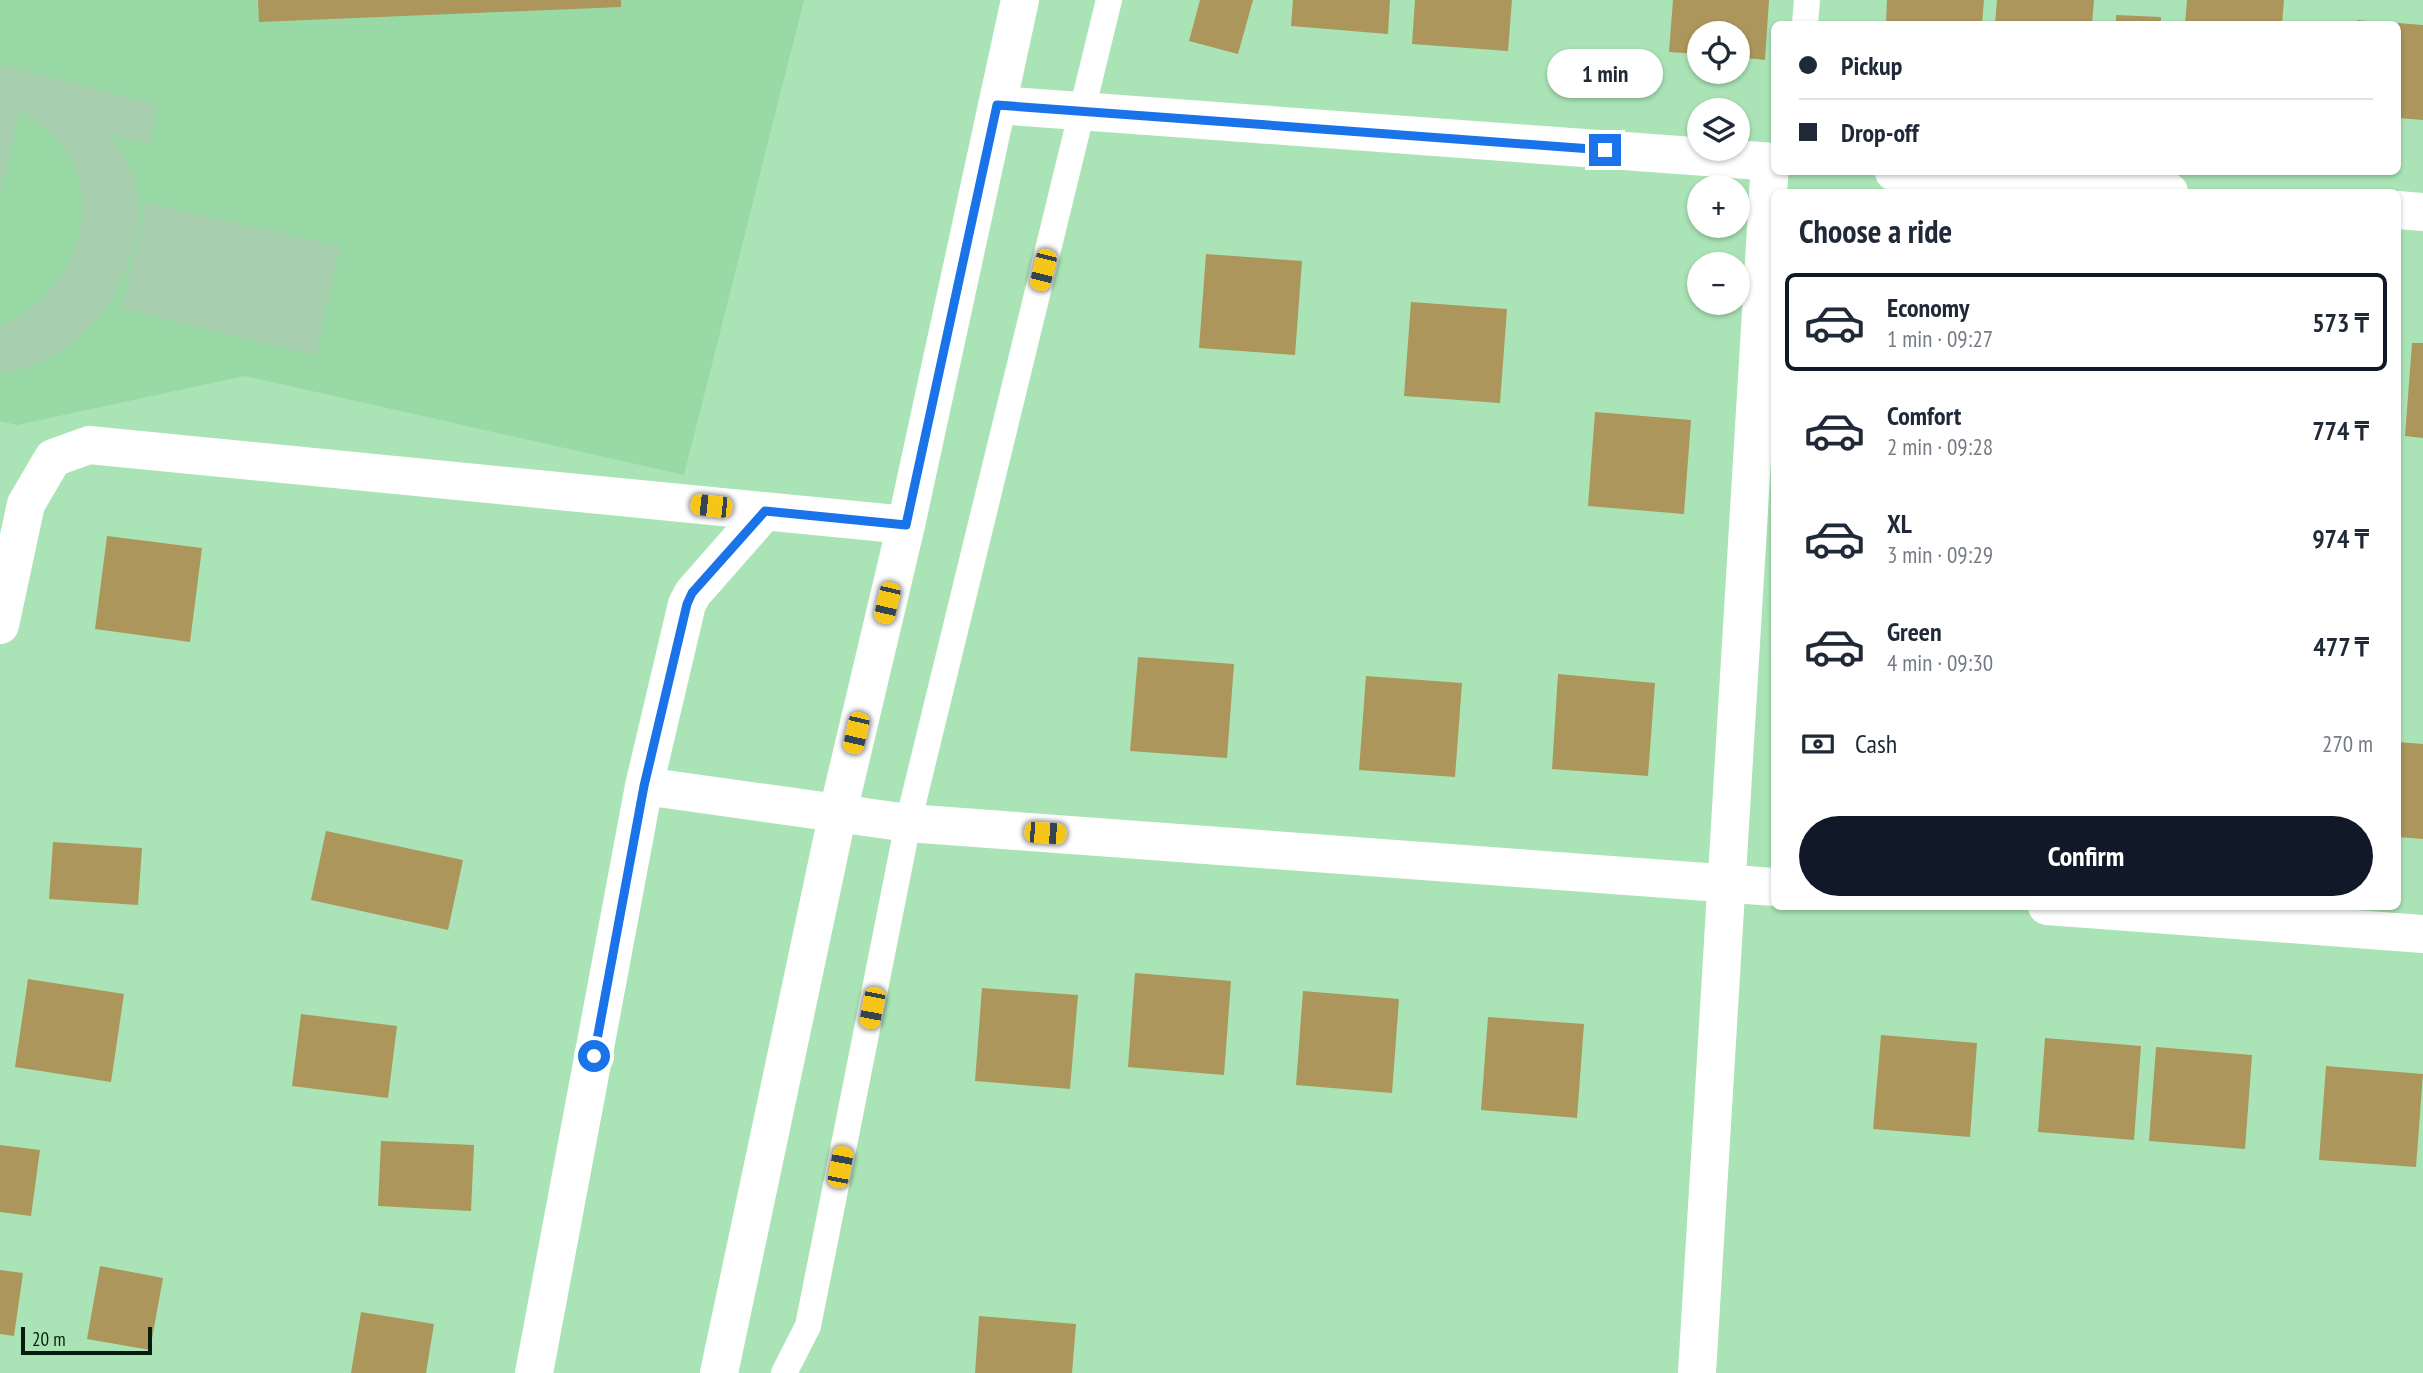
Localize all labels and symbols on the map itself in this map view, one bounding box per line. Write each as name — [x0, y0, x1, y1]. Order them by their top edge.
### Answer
callout: 1 min — [1547, 48, 1663, 97]
route end — [1589, 134, 1621, 166]
car — [1028, 247, 1059, 293]
car — [690, 493, 733, 519]
car — [873, 580, 902, 626]
car — [842, 710, 871, 756]
car — [1024, 821, 1067, 845]
car — [858, 985, 887, 1031]
route start — [578, 1040, 610, 1072]
car — [826, 1144, 855, 1190]
scale bar — [21, 1324, 152, 1356]

